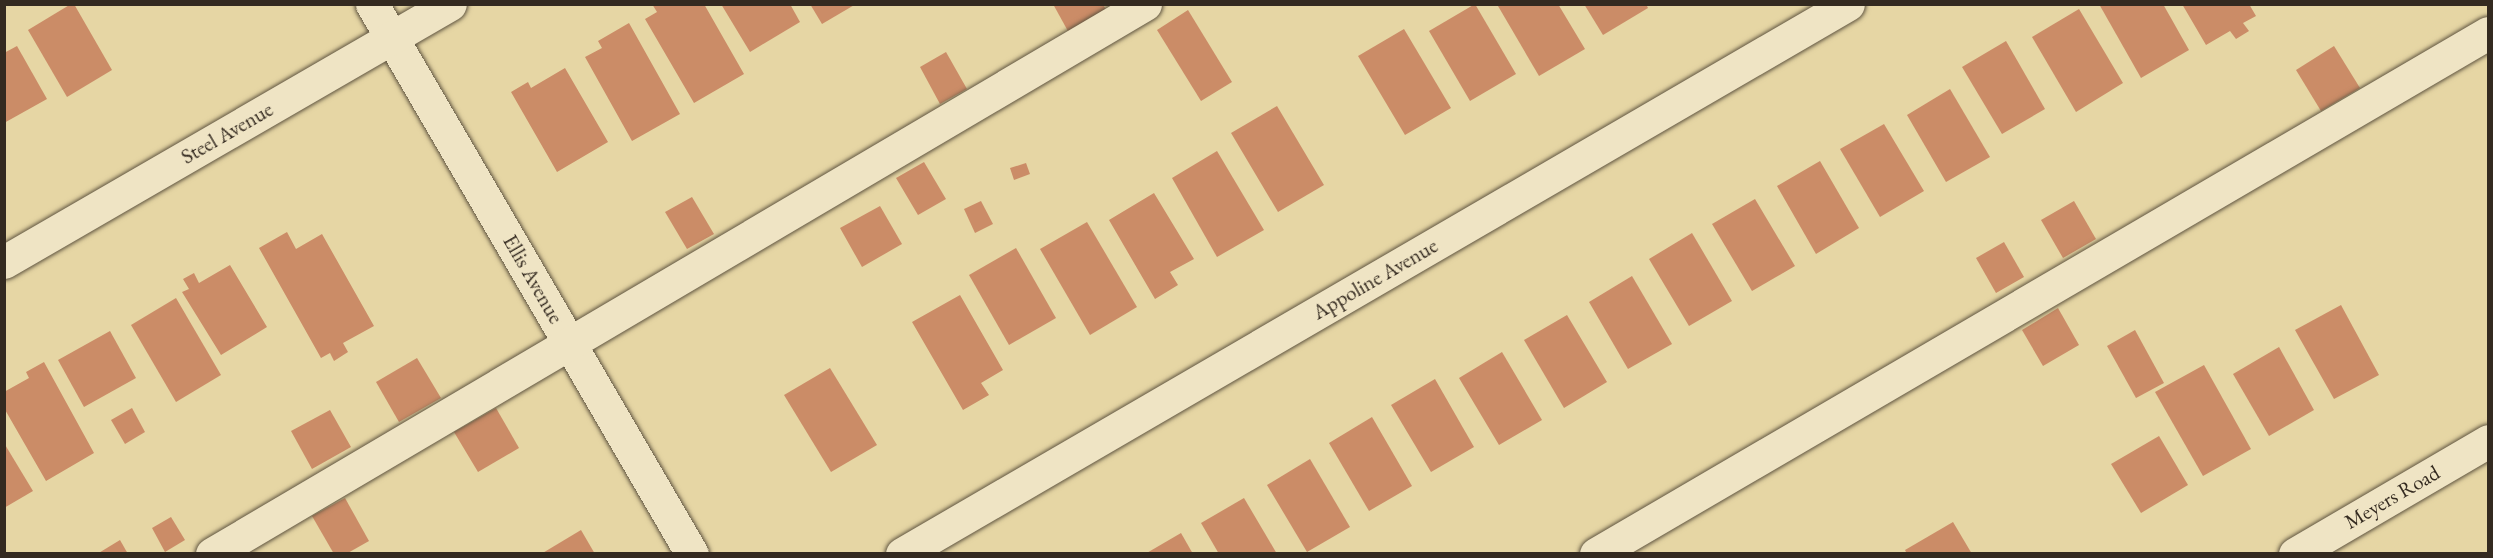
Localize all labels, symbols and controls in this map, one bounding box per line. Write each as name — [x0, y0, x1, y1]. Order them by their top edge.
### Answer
street label: Steel Avenue — [177, 97, 277, 169]
street label: Ellis Avenue — [498, 230, 568, 328]
street label: Appoline Avenue — [1308, 233, 1442, 325]
street label: Meyers Road — [2340, 460, 2444, 534]

